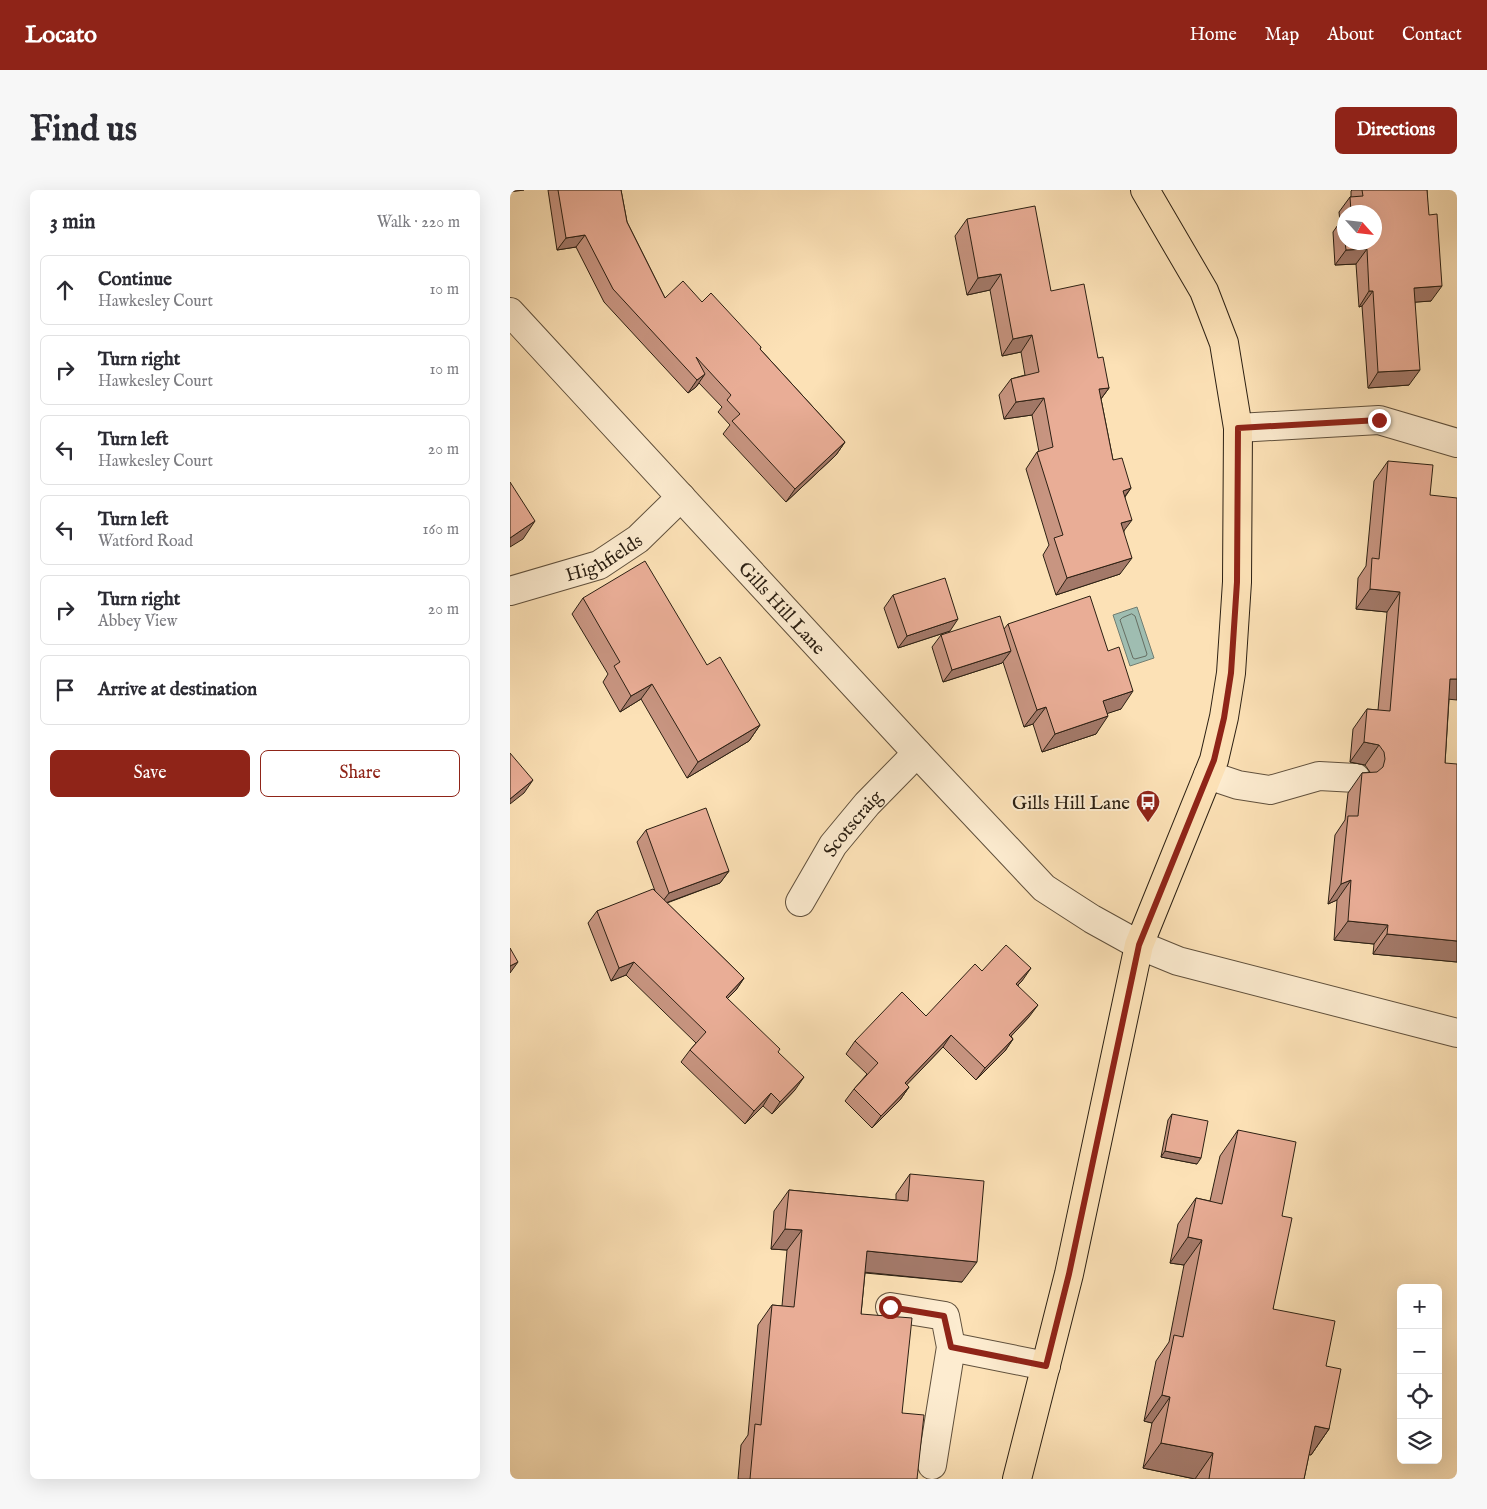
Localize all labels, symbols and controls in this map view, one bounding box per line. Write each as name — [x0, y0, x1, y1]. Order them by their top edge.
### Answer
text: Locato — [25, 20, 97, 51]
text: Home — [1190, 24, 1237, 47]
text: Map — [1265, 24, 1299, 47]
text: About — [1327, 24, 1374, 47]
text: Contact — [1402, 24, 1462, 47]
button: Directions — [1335, 107, 1457, 154]
text: Find us — [30, 108, 137, 153]
north arrow — [1337, 205, 1382, 250]
text: 3 min — [50, 209, 95, 236]
text: Walk · 220 m — [377, 213, 460, 233]
text: Continue — [98, 268, 172, 292]
icon: ahead — [51, 276, 79, 304]
text: 10 m — [429, 280, 459, 300]
text: Hawkesley Court — [98, 292, 213, 312]
text: Turn right — [98, 348, 180, 372]
icon: right — [51, 356, 79, 384]
text: 10 m — [429, 360, 459, 380]
text: Hawkesley Court — [98, 372, 213, 392]
route end — [1368, 409, 1391, 432]
text: Turn left — [98, 428, 169, 452]
icon: left — [51, 436, 79, 464]
text: 20 m — [428, 440, 459, 460]
text: Hawkesley Court — [98, 452, 213, 472]
text: Turn left — [98, 508, 169, 532]
icon: left — [51, 516, 79, 544]
text: 160 m — [423, 520, 459, 540]
street label: Highfields — [563, 529, 648, 588]
text: Watford Road — [98, 532, 193, 552]
street label: Gills Hill Lane — [732, 557, 830, 660]
text: Turn right — [98, 588, 180, 612]
icon: right — [51, 596, 79, 624]
text: 20 m — [428, 600, 459, 620]
text: Abbey View — [98, 612, 177, 632]
icon: arrive — [51, 676, 79, 704]
text: Arrive at destination — [98, 678, 257, 702]
button: Save — [50, 750, 250, 797]
button: Share — [260, 750, 460, 797]
street label: Scotscraig — [819, 785, 889, 861]
bus stop icon: Gills Hill Lane — [1135, 789, 1161, 823]
place label: Gills Hill Lane — [1012, 792, 1130, 816]
map controls — [1397, 1284, 1442, 1464]
button: + — [1397, 1284, 1442, 1329]
route start — [879, 1296, 902, 1319]
button: − — [1397, 1329, 1442, 1374]
button: locate — [1397, 1374, 1442, 1419]
button: layers — [1397, 1419, 1442, 1464]

